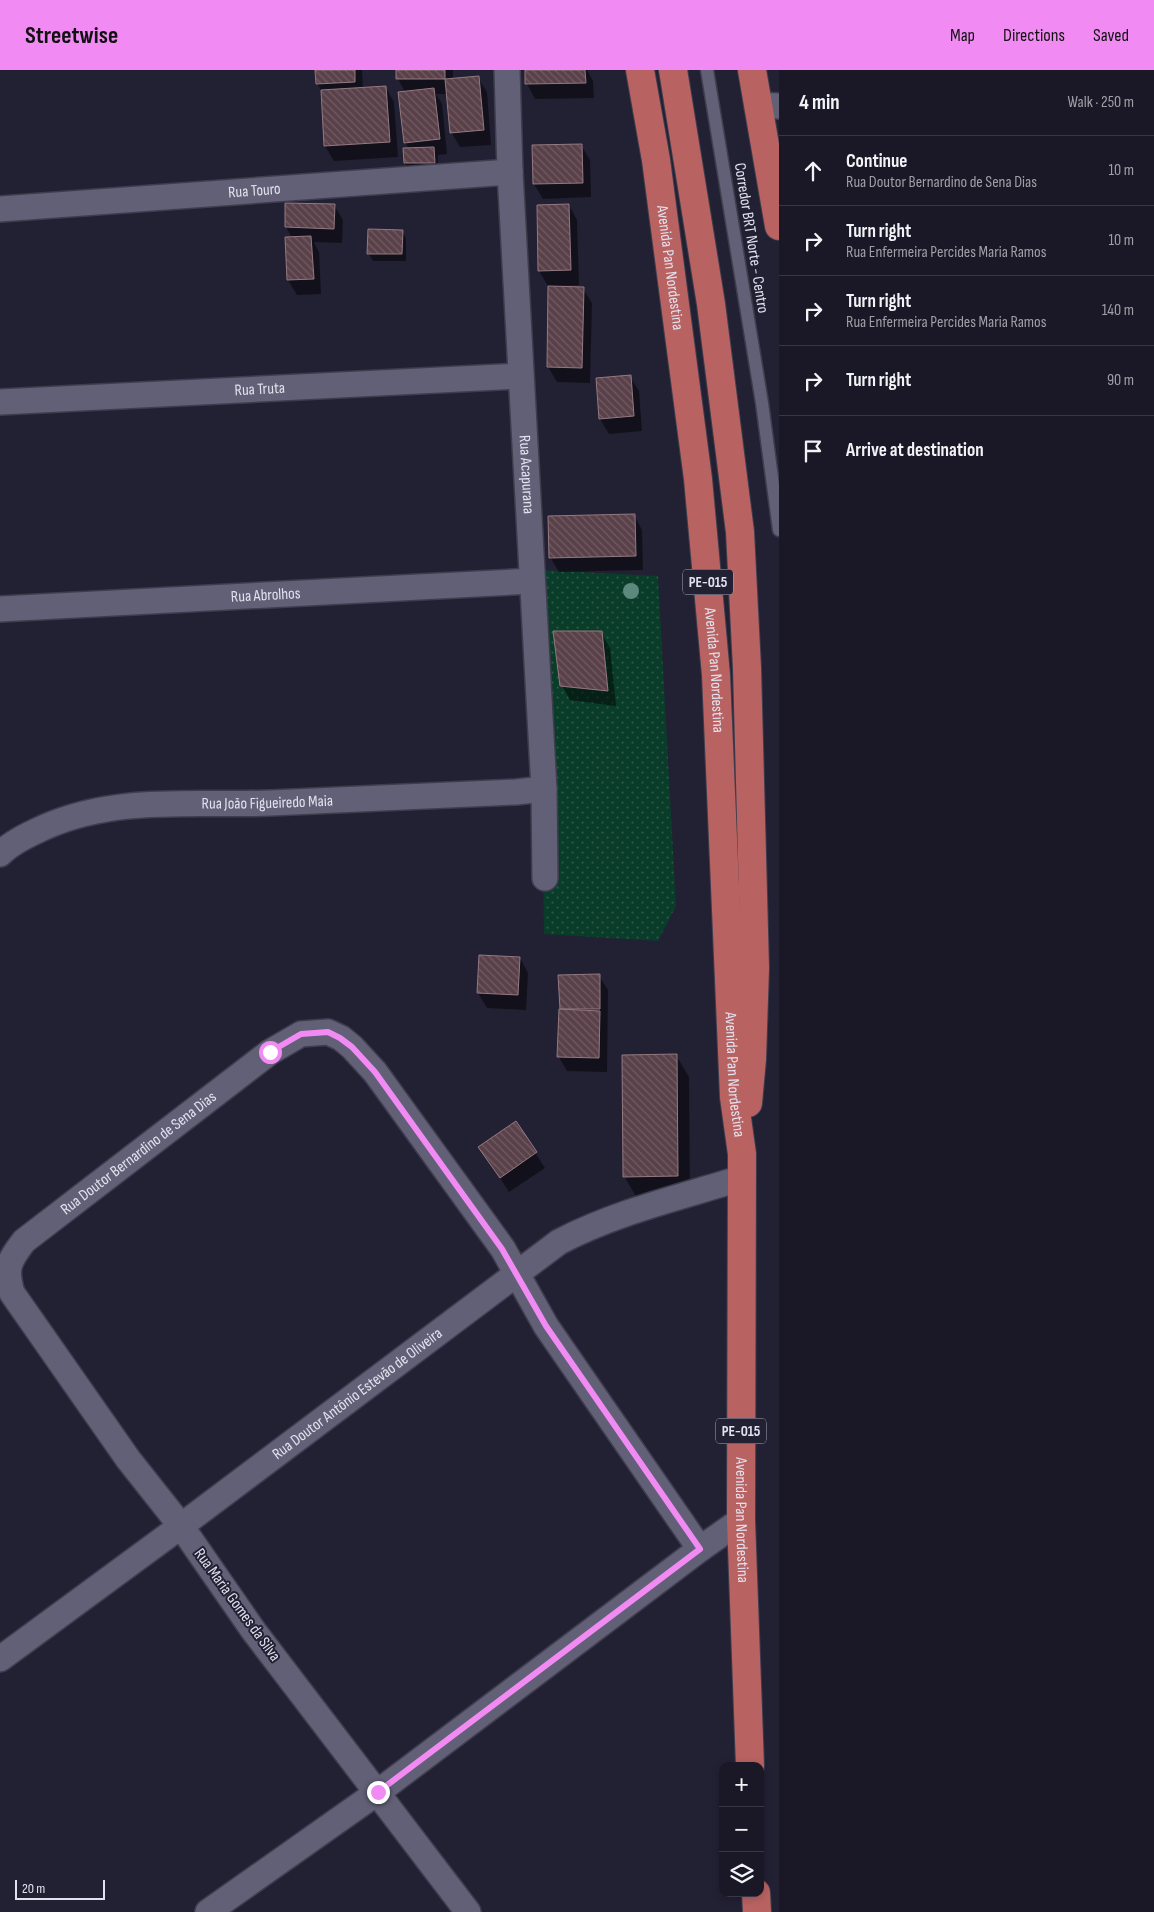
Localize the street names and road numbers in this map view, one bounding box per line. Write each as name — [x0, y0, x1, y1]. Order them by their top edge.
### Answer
street label: Corredor BRT Norte - Centro — [730, 161, 772, 315]
street label: Rua Touro — [227, 179, 281, 202]
street label: Avenida Pan Nordestina — [652, 203, 688, 331]
street label: Rua Truta — [234, 378, 285, 400]
street label: Rua Acapurana — [515, 434, 538, 515]
road number: PE-015 — [683, 570, 733, 594]
street label: Rua Abrolhos — [230, 584, 301, 606]
street label: Avenida Pan Nordestina — [700, 606, 728, 733]
street label: Rua João Figueiredo Maia — [202, 791, 333, 813]
street label: Avenida Pan Nordestina — [721, 1011, 749, 1138]
street label: Rua Doutor Bernardino de Sena Dias — [57, 1087, 220, 1219]
street label: Rua Doutor Antônio Estevão de Oliveira — [268, 1324, 446, 1464]
road number: PE-015 — [716, 1418, 766, 1444]
street label: Avenida Pan Nordestina — [731, 1456, 753, 1583]
street label: Rua Maria Gomes da Silva — [190, 1545, 284, 1665]

